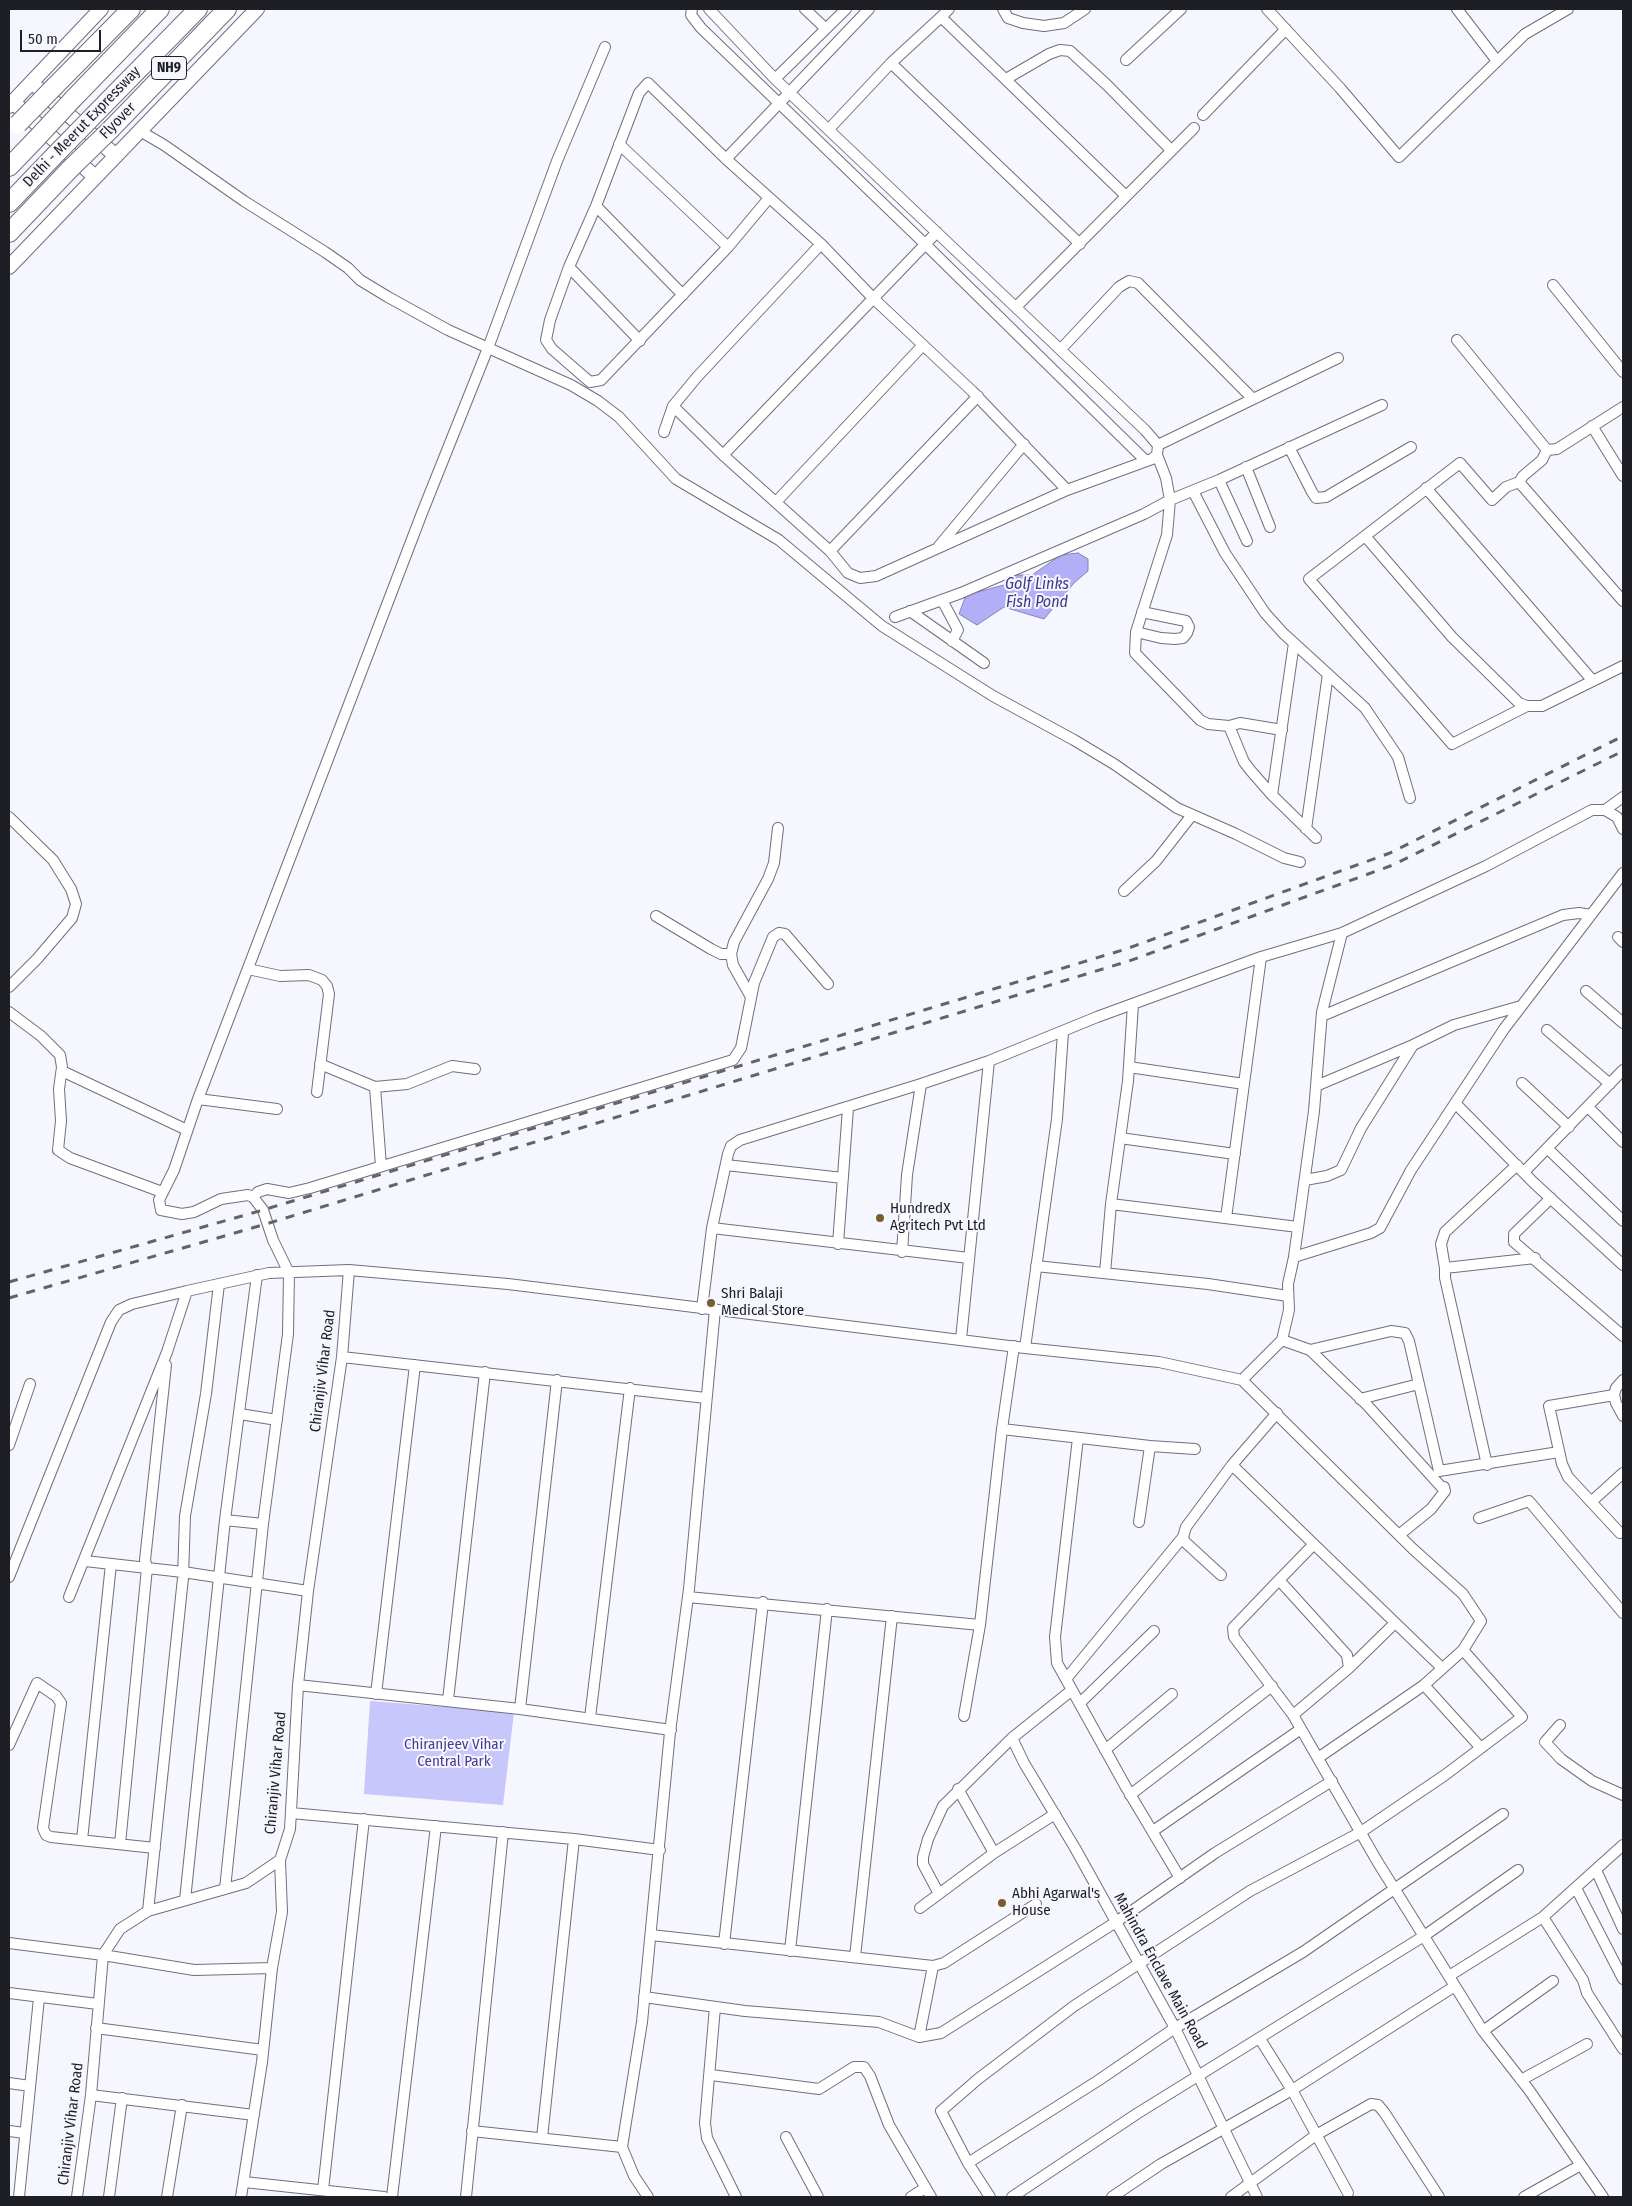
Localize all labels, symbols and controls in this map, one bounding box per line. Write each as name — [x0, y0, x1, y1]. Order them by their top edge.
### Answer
scale bar — [22, 20, 104, 52]
text: 50 m — [28, 30, 58, 48]
road number: NH9 — [152, 56, 186, 80]
street label: Delhi - Meerut Expressway — [20, 63, 144, 191]
street label: Flyover — [96, 99, 140, 143]
water label: Golf Links Fish Pond — [1005, 575, 1069, 613]
place label: HundredX Agritech Pvt Ltd — [890, 1200, 986, 1235]
marker: HundredX Agritech Pvt Ltd — [874, 1212, 886, 1224]
place label: Shri Balaji Medical Store — [721, 1285, 804, 1320]
marker: Shri Balaji Medical Store — [705, 1297, 717, 1309]
street label: Chiranjiv Vihar Road — [307, 1309, 339, 1433]
street label: Chiranjiv Vihar Road — [262, 1711, 290, 1835]
park label: Chiranjeev Vihar Central Park — [404, 1736, 504, 1771]
place label: Abhi Agarwal's House — [1012, 1885, 1100, 1920]
street label: Mahindra Enclave Main Road — [1110, 1890, 1210, 2052]
marker: Abhi Agarwal's House — [996, 1897, 1008, 1909]
street label: Chiranjiv Vihar Road — [55, 2062, 87, 2186]

